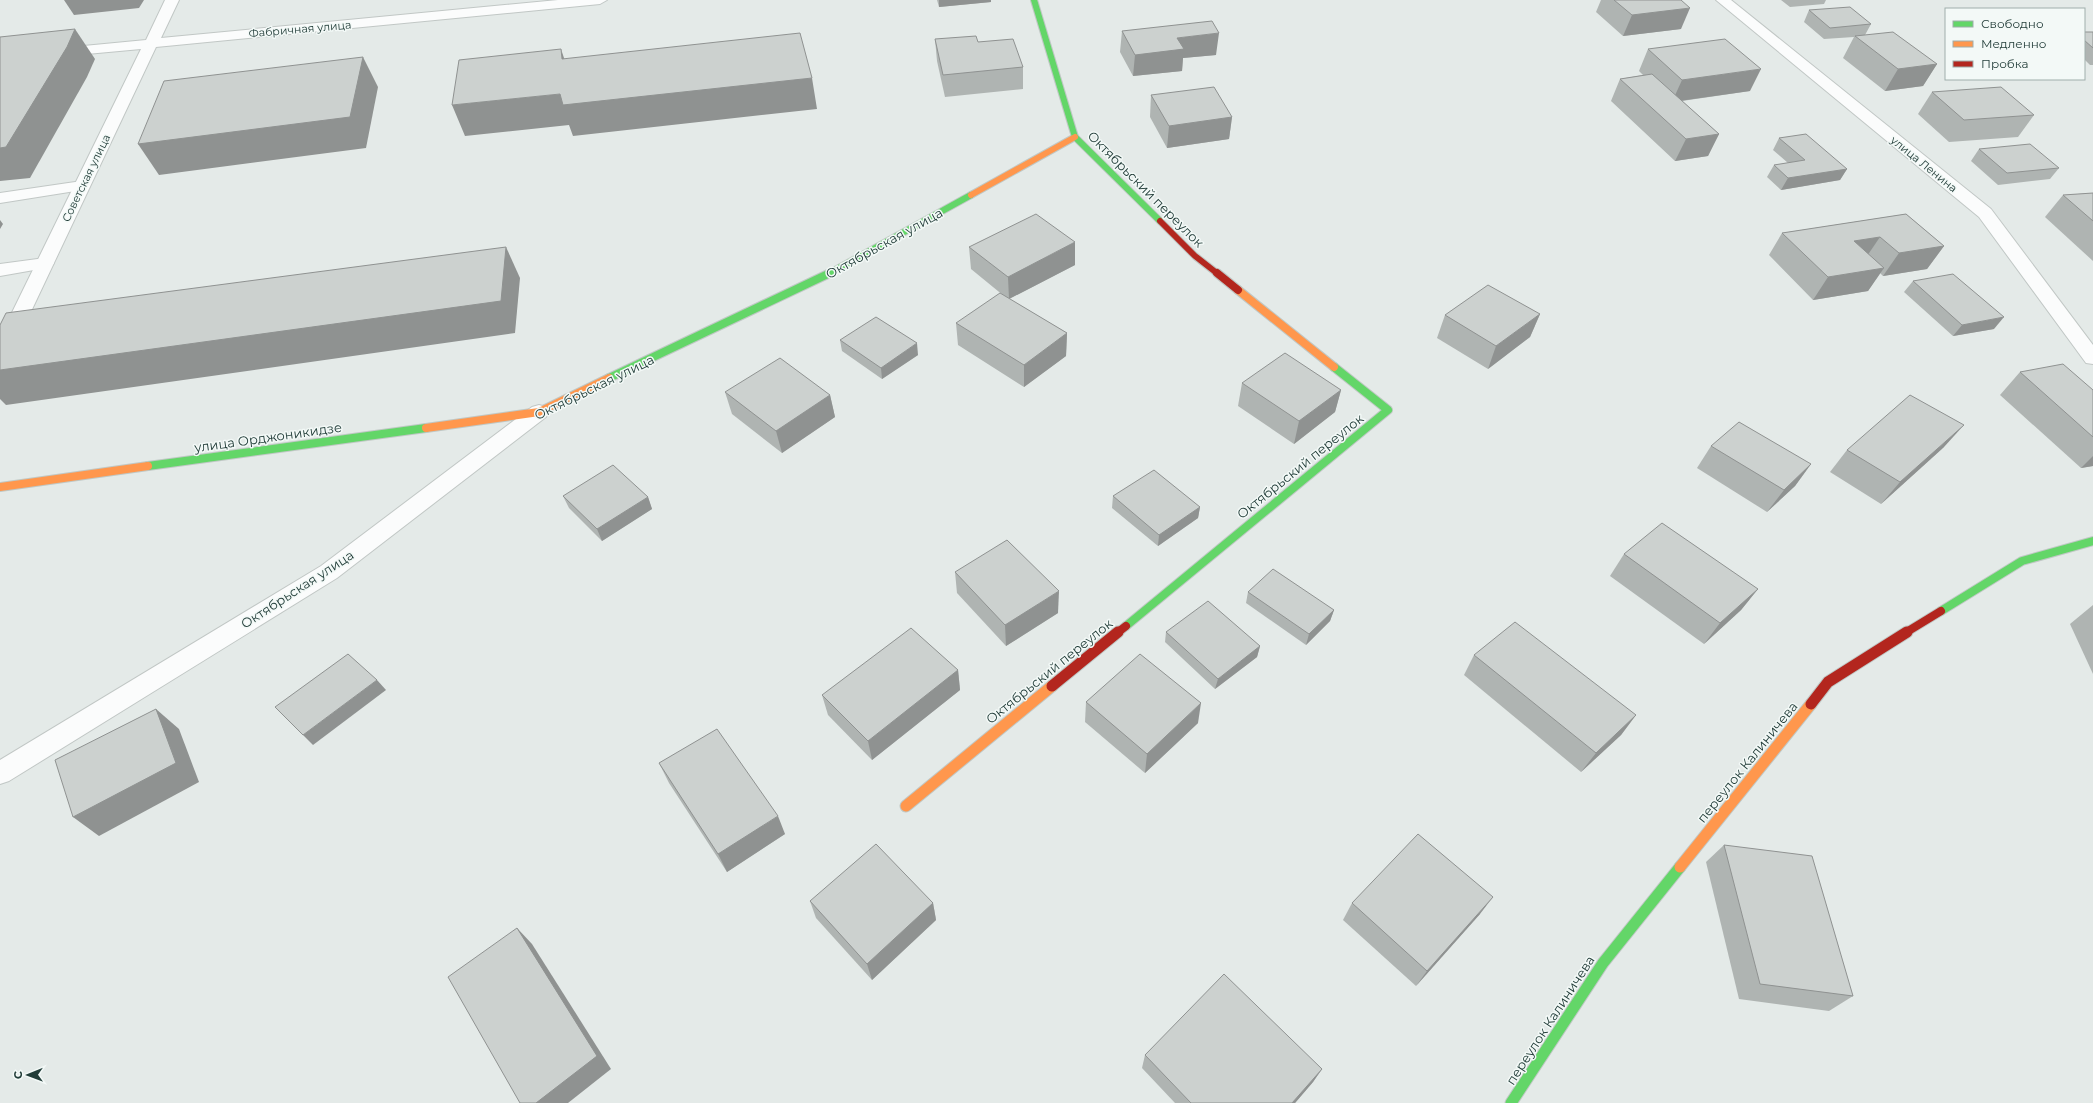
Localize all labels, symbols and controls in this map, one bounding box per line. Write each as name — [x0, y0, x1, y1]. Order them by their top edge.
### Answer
legend — [1945, 8, 2085, 80]
text: Свободно — [1981, 16, 2044, 31]
street label: Фабричная улица — [248, 18, 352, 40]
text: Медленно — [1981, 36, 2047, 51]
text: Пробка — [1981, 56, 2029, 71]
street label: Октябрьский переулок — [1085, 128, 1208, 251]
street label: Советская улица — [59, 132, 113, 224]
street label: улица Ленина — [1887, 132, 1960, 195]
street label: Октябрьская улица — [823, 204, 945, 282]
street label: Октябрьская улица — [531, 351, 657, 423]
street label: Октябрьский переулок — [1234, 410, 1367, 522]
street label: улица Орджоникидзе — [192, 419, 343, 455]
street label: Октябрьская улица — [238, 547, 356, 631]
street label: Октябрьский переулок — [983, 615, 1116, 727]
street label: переулок Калиничева — [1693, 698, 1801, 826]
street label: переулок Калиничева — [1502, 952, 1598, 1088]
north arrow — [8, 1055, 48, 1095]
text: С — [11, 1071, 25, 1079]

